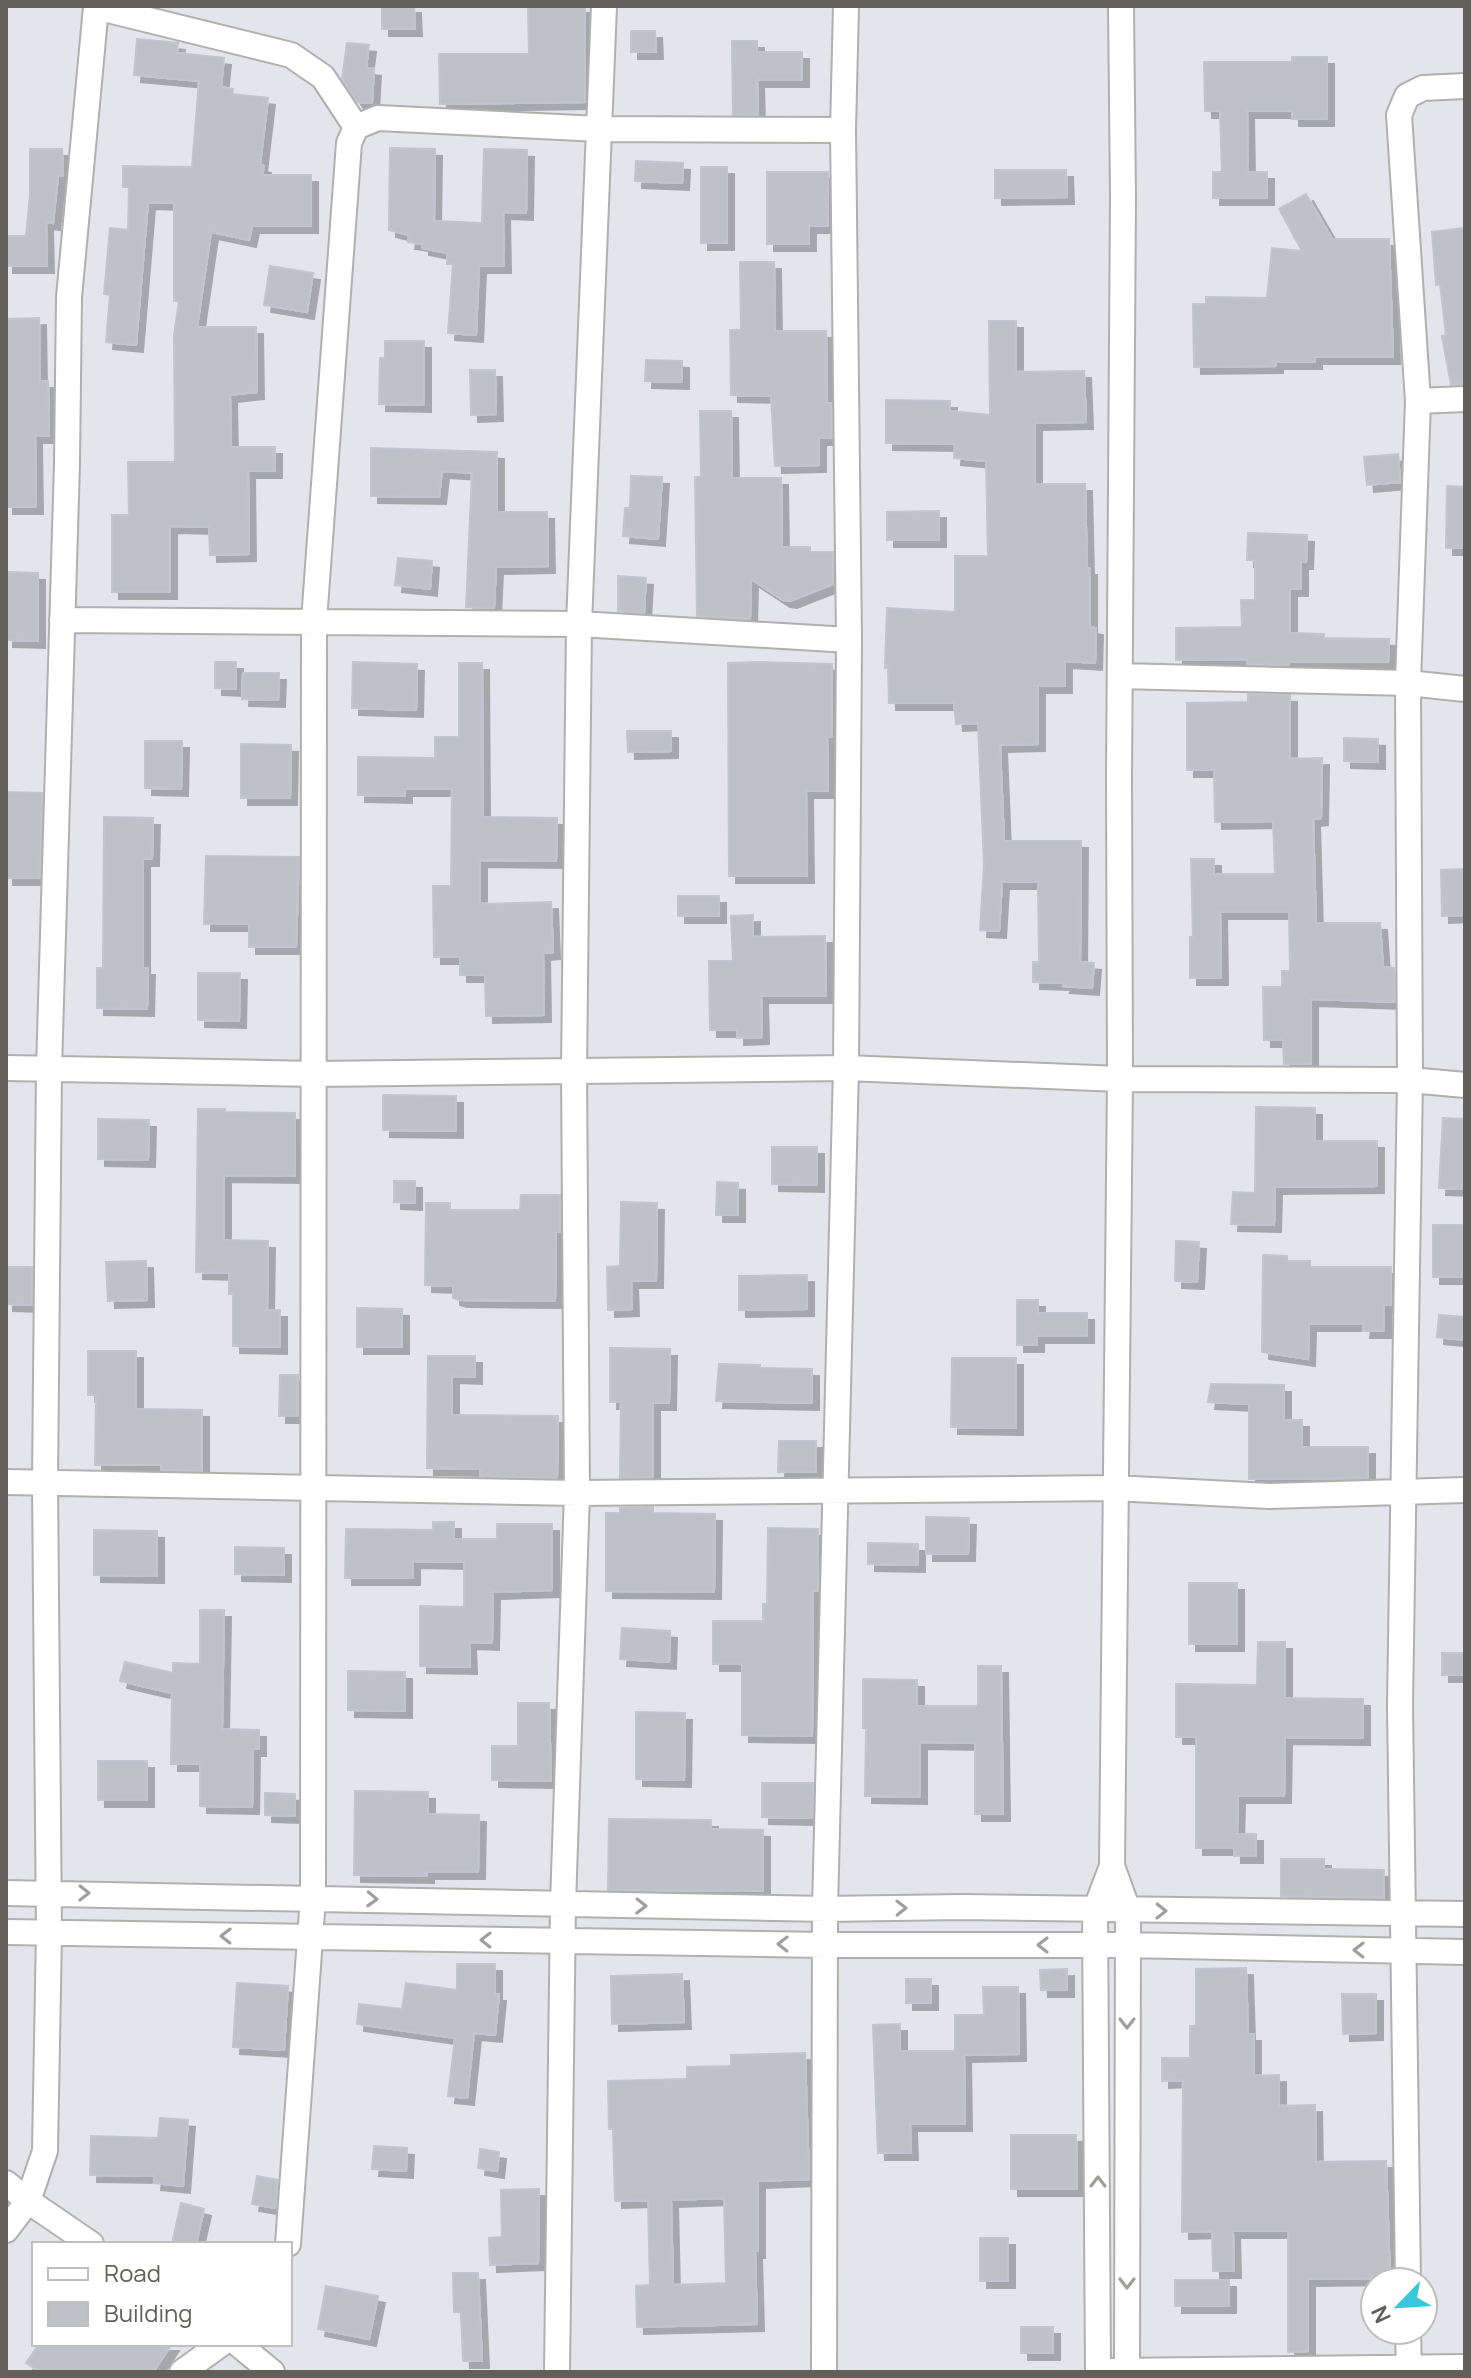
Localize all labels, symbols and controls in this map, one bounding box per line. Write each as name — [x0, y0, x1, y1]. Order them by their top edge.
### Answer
one-way arrow — [78, 1884, 91, 1902]
one-way arrow — [366, 1890, 379, 1907]
one-way arrow — [635, 1897, 648, 1914]
one-way arrow — [895, 1899, 908, 1917]
one-way arrow — [1155, 1902, 1168, 1920]
one-way arrow — [219, 1927, 232, 1945]
one-way arrow — [479, 1931, 492, 1948]
one-way arrow — [776, 1935, 789, 1953]
one-way arrow — [1036, 1936, 1049, 1954]
one-way arrow — [1352, 1941, 1365, 1958]
one-way arrow — [1118, 2017, 1136, 2030]
one-way arrow — [1089, 2175, 1107, 2188]
legend — [32, 2242, 292, 2346]
text: Road — [104, 2256, 161, 2289]
north arrow — [1359, 2266, 1439, 2346]
one-way arrow — [1118, 2277, 1136, 2290]
text: Building — [104, 2296, 192, 2329]
text: N — [1364, 2301, 1398, 2328]

